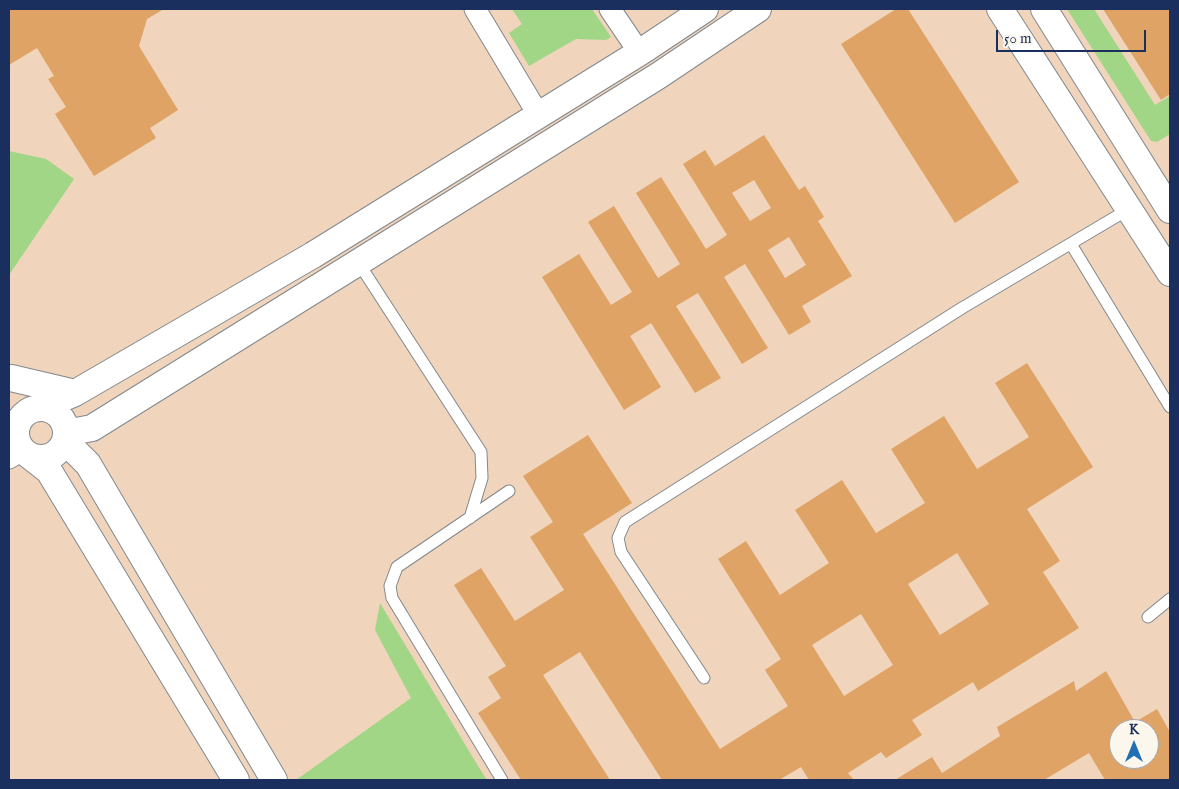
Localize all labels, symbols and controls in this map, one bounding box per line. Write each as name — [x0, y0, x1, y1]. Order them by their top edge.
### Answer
scale bar — [999, 20, 1149, 52]
text: 50 m — [1004, 29, 1032, 48]
north arrow — [1109, 719, 1159, 769]
text: K — [1129, 721, 1139, 739]

